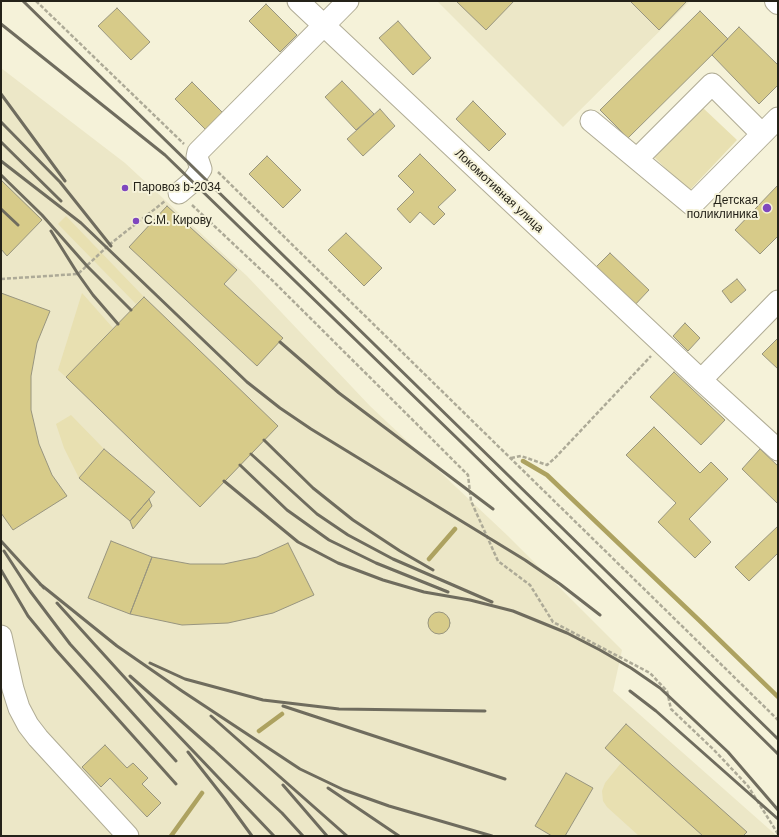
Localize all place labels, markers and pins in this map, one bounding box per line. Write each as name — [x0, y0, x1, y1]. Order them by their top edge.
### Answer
place label: Паровоз b-2034 — [133, 181, 221, 195]
marker: Паровоз b-2034 — [120, 183, 130, 193]
place label: Детская поликлиника — [687, 194, 758, 222]
marker: Детская поликлиника — [761, 202, 773, 214]
place label: С.М. Кирову — [144, 214, 212, 228]
marker: С.М. Кирову — [131, 216, 141, 226]

